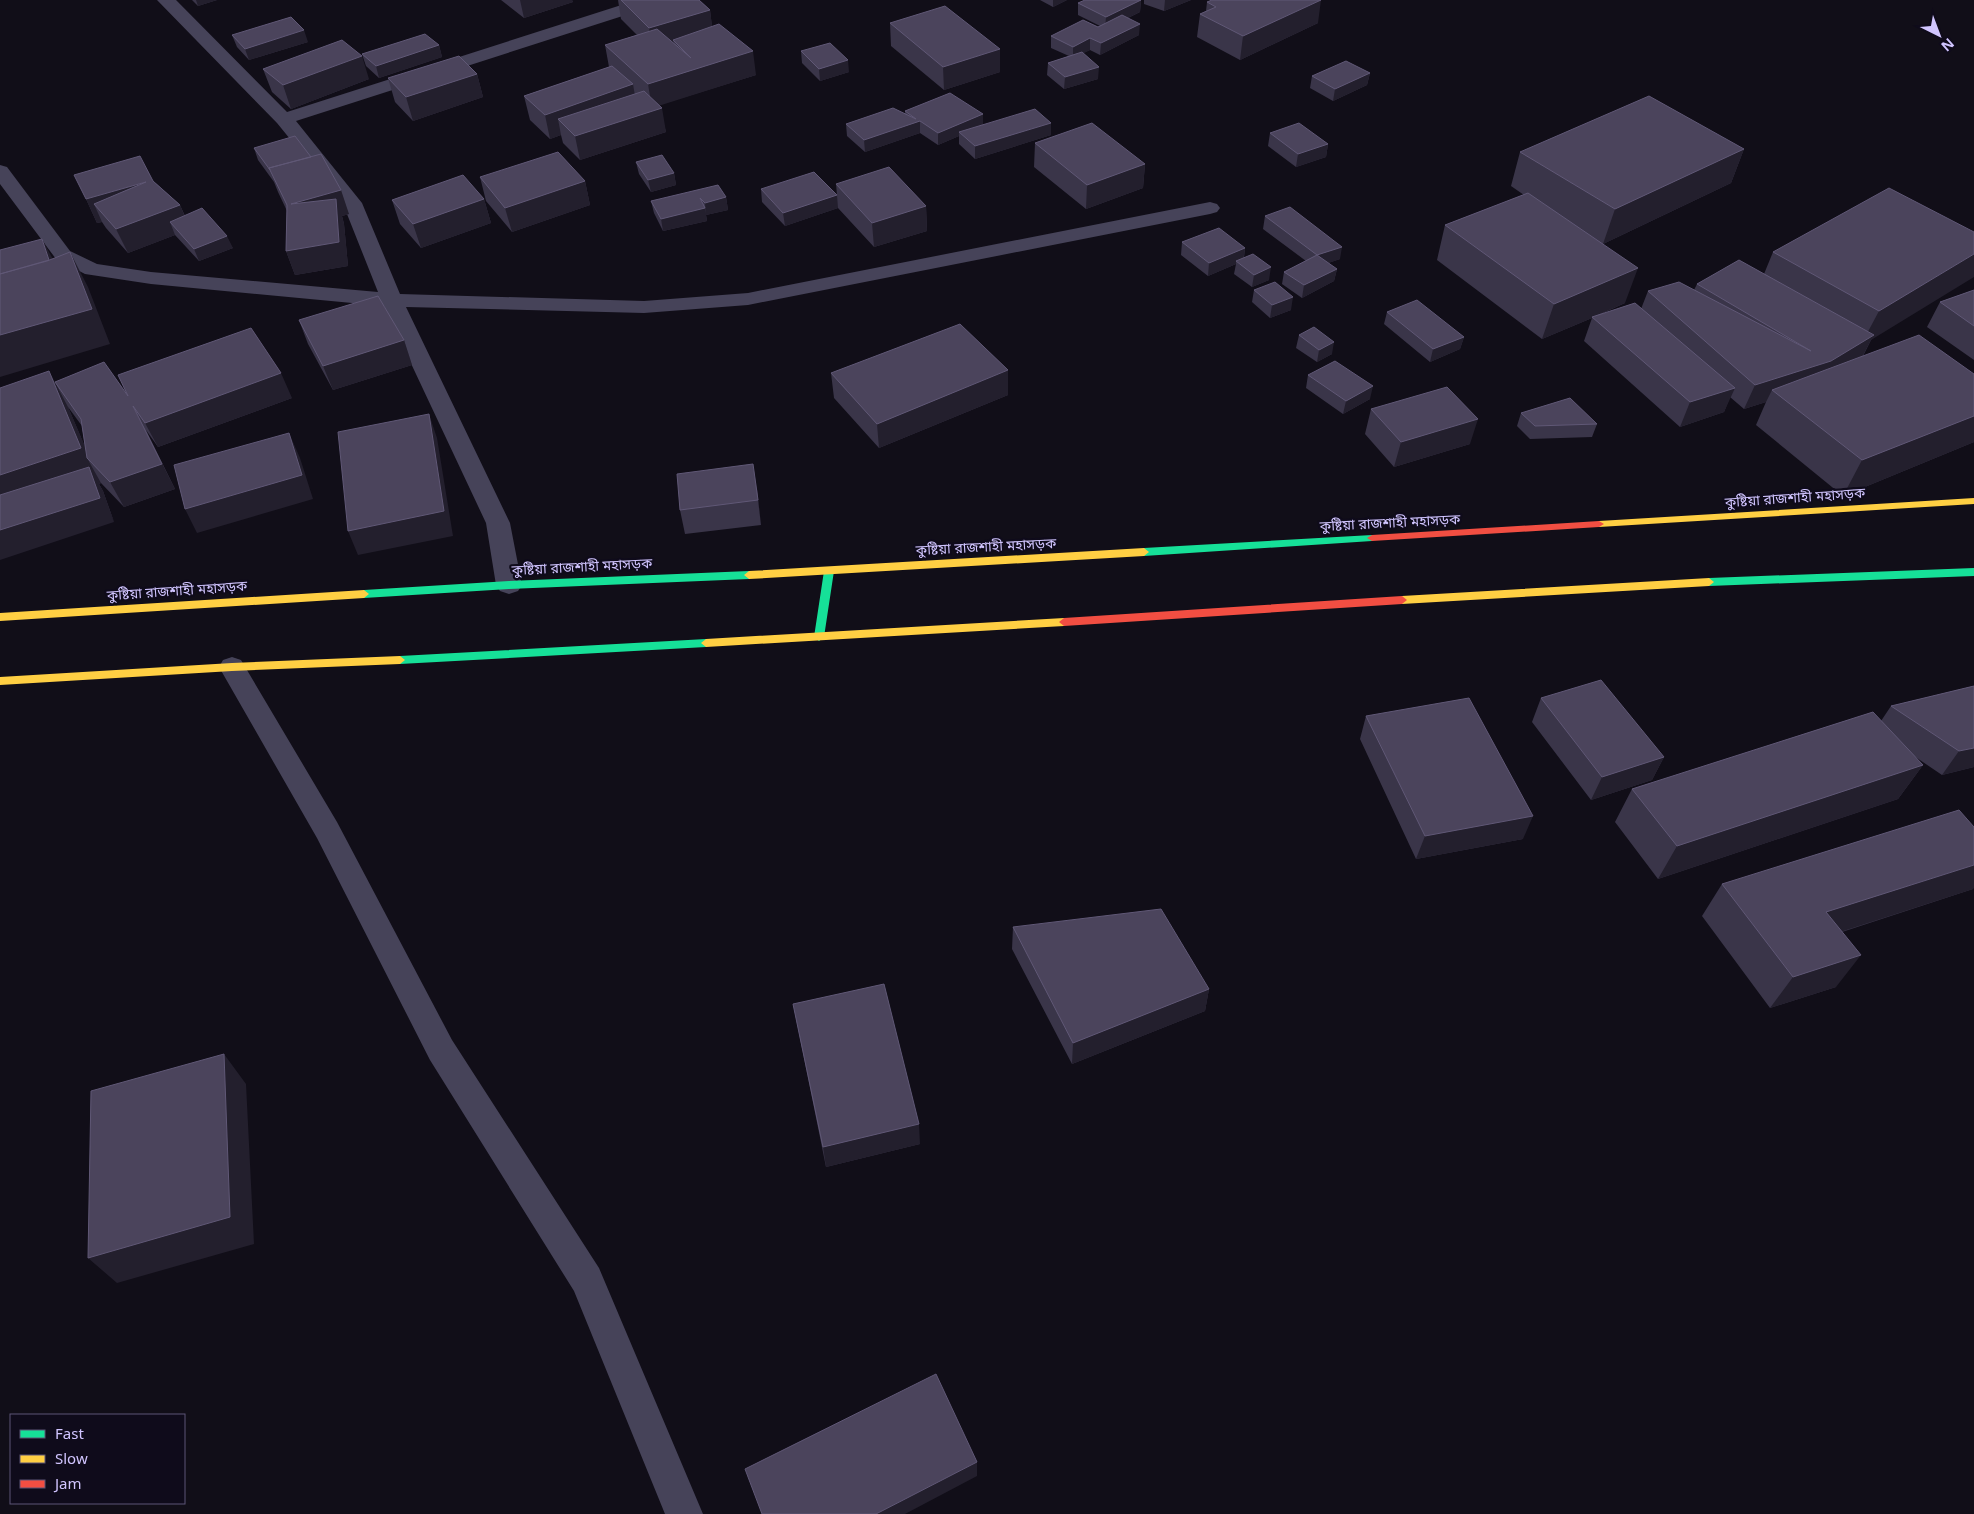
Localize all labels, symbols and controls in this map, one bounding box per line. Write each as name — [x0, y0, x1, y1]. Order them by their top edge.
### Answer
north arrow — [1914, 10, 1964, 60]
text: N — [1937, 34, 1959, 56]
street label: কুষ্টিয়া রাজশাহী মহাসড়ক — [1723, 483, 1866, 511]
street label: কুষ্টিয়া রাজশাহী মহাসড়ক — [1318, 509, 1461, 535]
street label: কুষ্টিয়া রাজশাহী মহাসড়ক — [914, 533, 1057, 559]
street label: কুষ্টিয়া রাজশাহী মহাসড়ক — [510, 553, 653, 579]
street label: কুষ্টিয়া রাজশাহী মহাসড়ক — [105, 576, 248, 604]
legend — [10, 1414, 185, 1504]
text: Fast — [55, 1423, 84, 1443]
text: Slow — [55, 1448, 88, 1468]
text: Jam — [53, 1473, 82, 1493]

